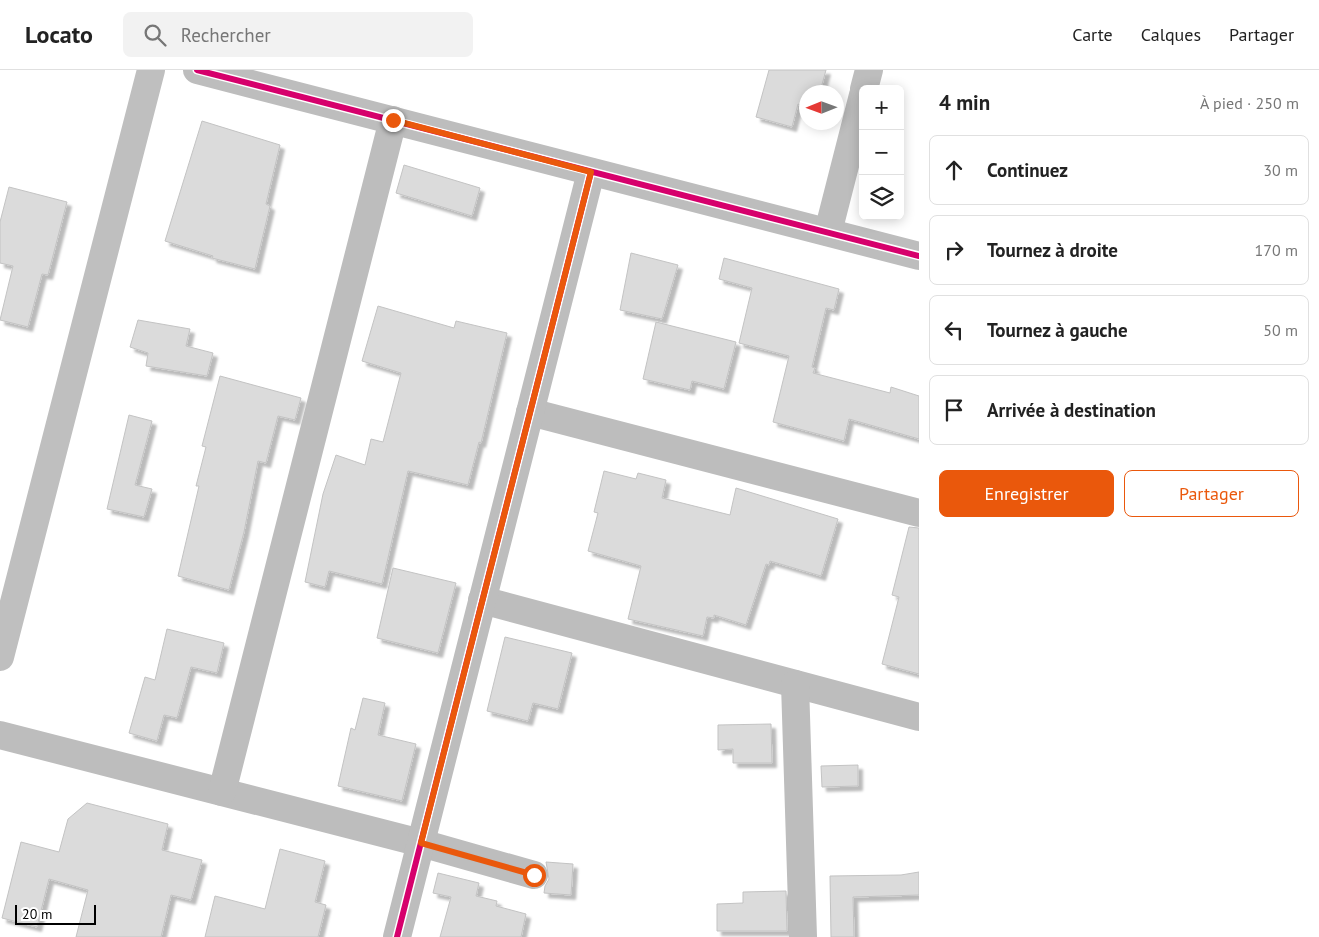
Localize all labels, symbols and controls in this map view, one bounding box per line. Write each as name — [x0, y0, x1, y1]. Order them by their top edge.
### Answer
search box — [123, 12, 473, 57]
text: Locato — [25, 19, 93, 50]
icon: search — [141, 21, 169, 49]
text: Rechercher — [181, 23, 271, 47]
text: Carte — [1072, 23, 1113, 46]
text: Calques — [1141, 23, 1201, 46]
text: Partager — [1229, 23, 1294, 46]
north arrow — [799, 85, 844, 130]
map controls — [859, 85, 904, 220]
button: + — [859, 85, 904, 130]
text: 4 min — [939, 89, 990, 116]
text: À pied · 250 m — [1200, 93, 1299, 113]
route end — [382, 109, 405, 132]
button: − — [859, 130, 904, 175]
icon: ahead — [940, 156, 968, 184]
text: Continuez — [987, 158, 1068, 182]
text: 30 m — [1263, 160, 1298, 180]
button: layers — [859, 175, 904, 220]
icon: right — [940, 236, 968, 264]
text: Tournez à droite — [987, 238, 1118, 262]
text: 170 m — [1255, 240, 1298, 260]
icon: left — [940, 316, 968, 344]
text: Tournez à gauche — [987, 318, 1128, 342]
text: 50 m — [1263, 320, 1298, 340]
icon: arrive — [940, 396, 968, 424]
text: Arrivée à destination — [987, 398, 1156, 422]
button: Enregistrer — [939, 470, 1114, 517]
button: Partager — [1124, 470, 1299, 517]
route start — [523, 864, 546, 887]
scale bar — [15, 902, 96, 925]
text: 20 m — [22, 905, 52, 923]

